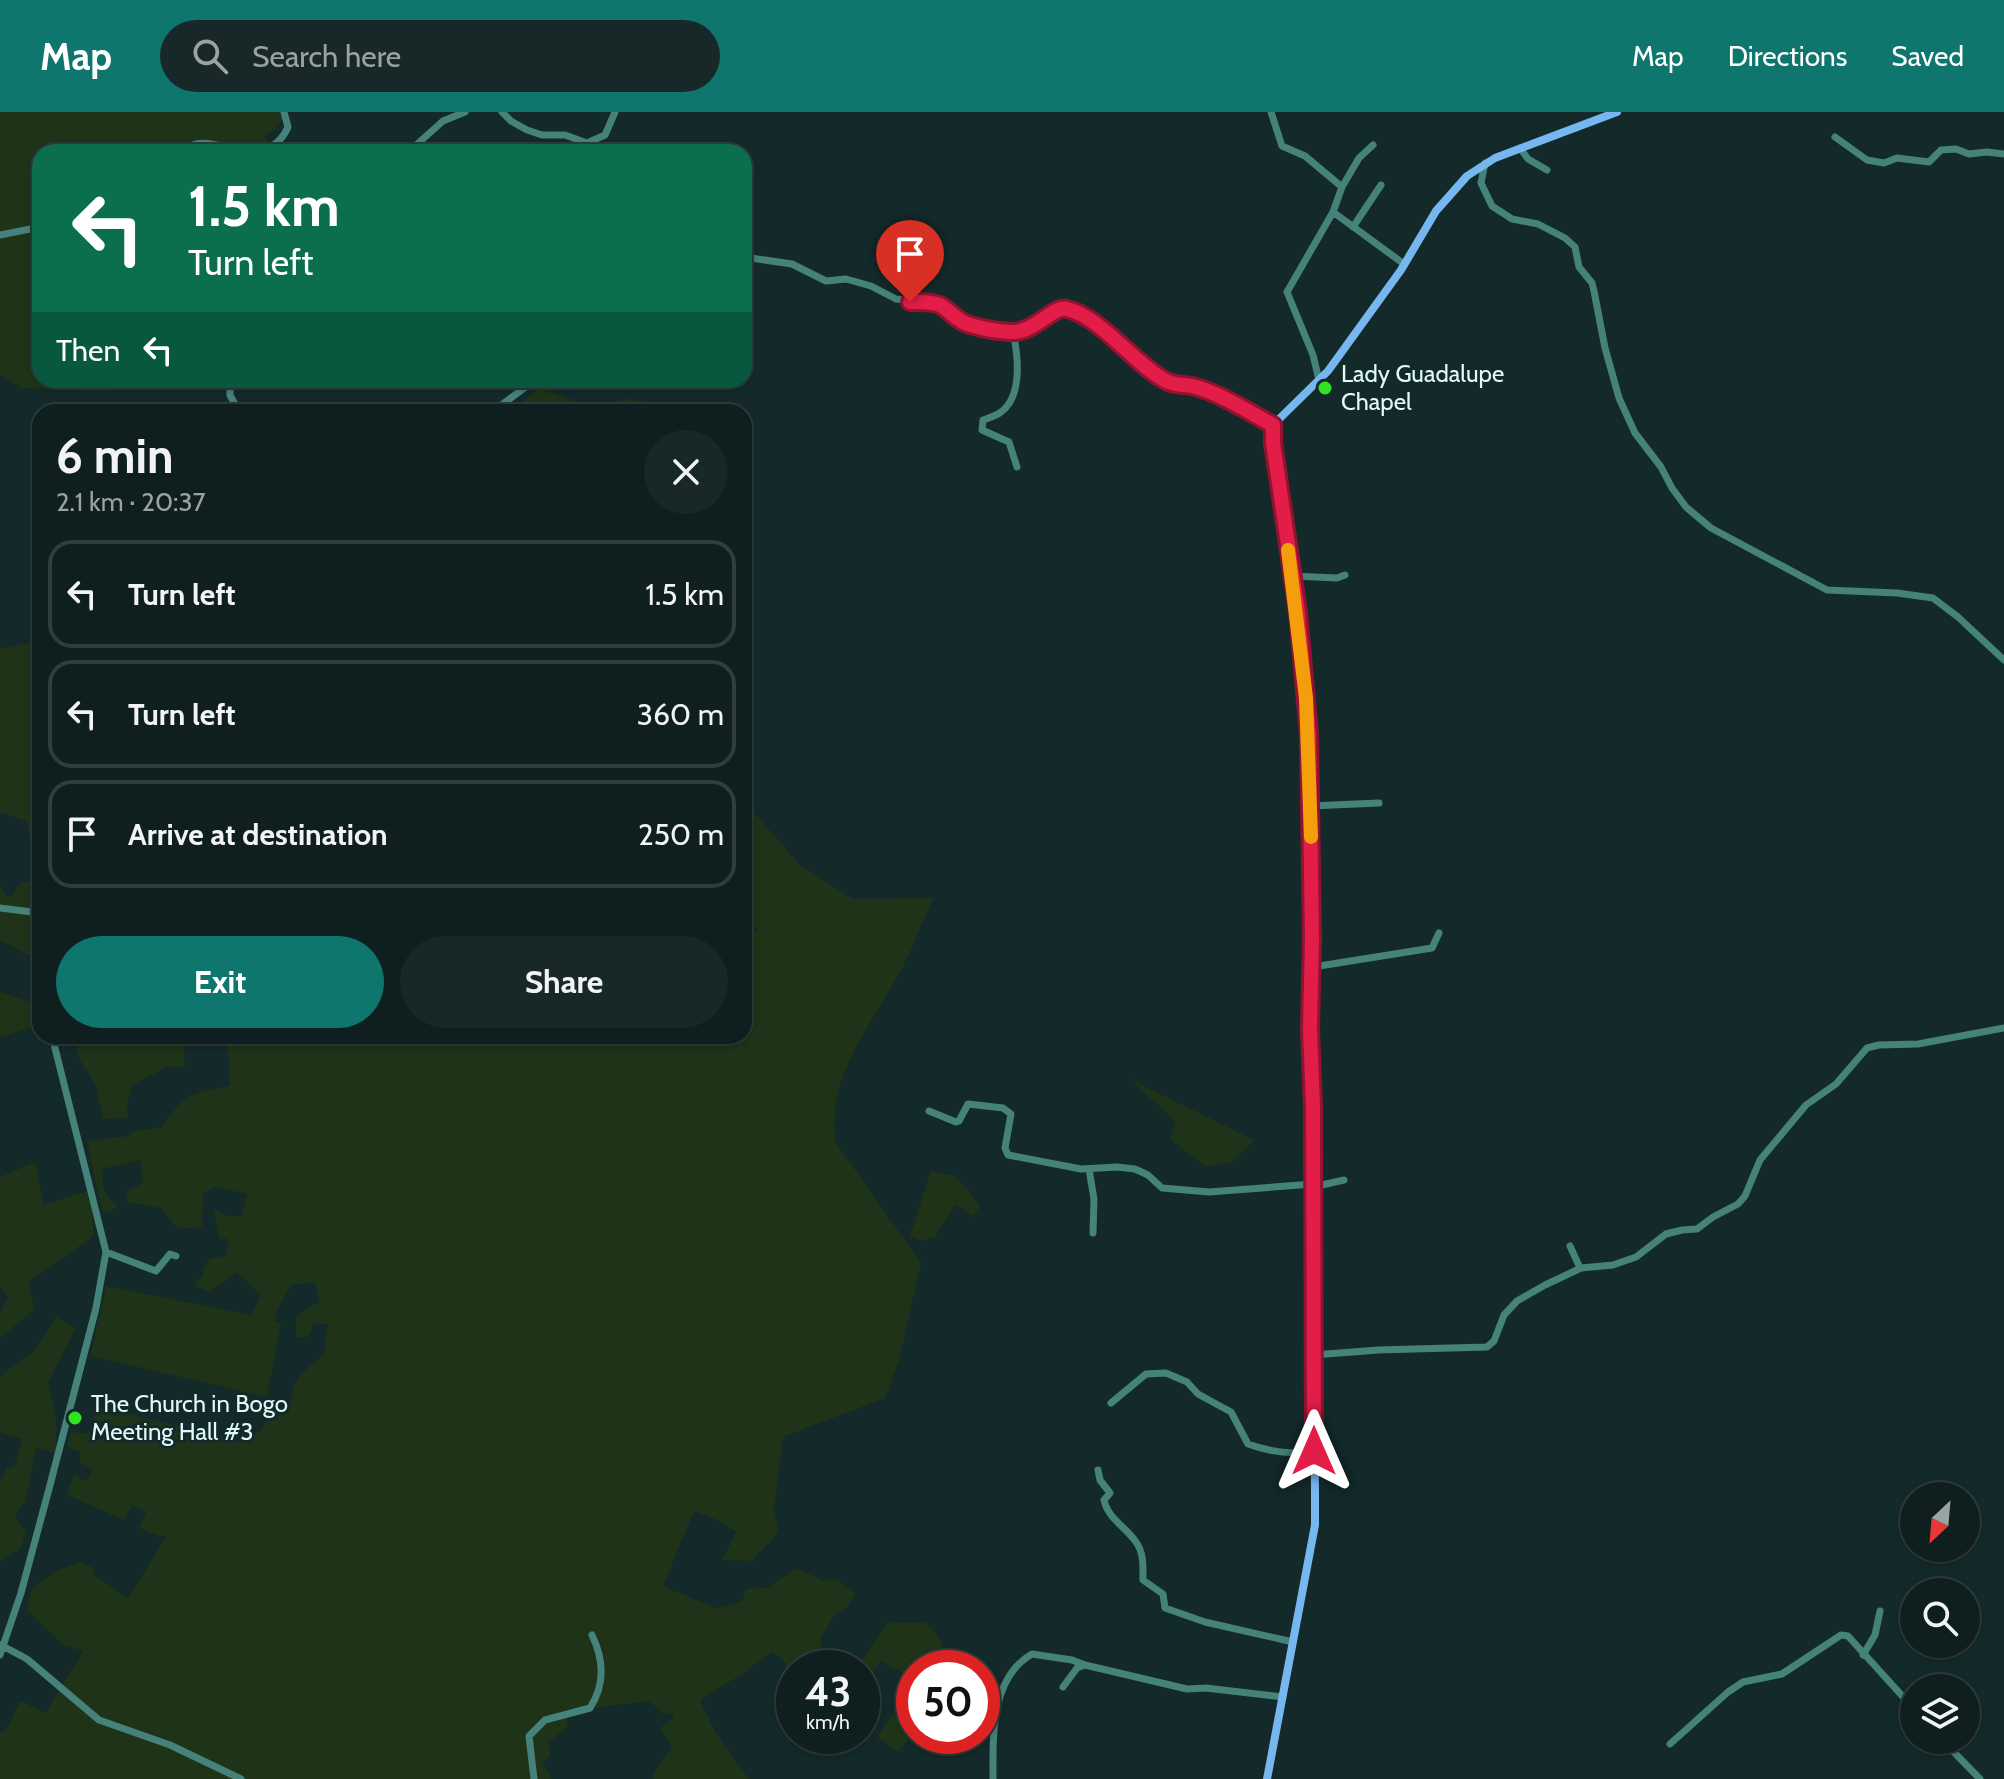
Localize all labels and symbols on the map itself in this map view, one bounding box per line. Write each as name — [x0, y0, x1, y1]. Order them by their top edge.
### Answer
pin — [876, 220, 944, 302]
place label: Lady Guadalupe Chapel — [1341, 359, 1504, 416]
marker: Lady Guadalupe Chapel — [1316, 379, 1334, 397]
place label: The Church in Bogo Meeting Hall #3 — [91, 1389, 288, 1446]
marker: The Church in Bogo Meeting Hall #3 — [66, 1409, 84, 1427]
position arrow — [1272, 1409, 1356, 1493]
north arrow — [1900, 1482, 1980, 1562]
speed limit sign: 50 — [896, 1650, 1000, 1754]

